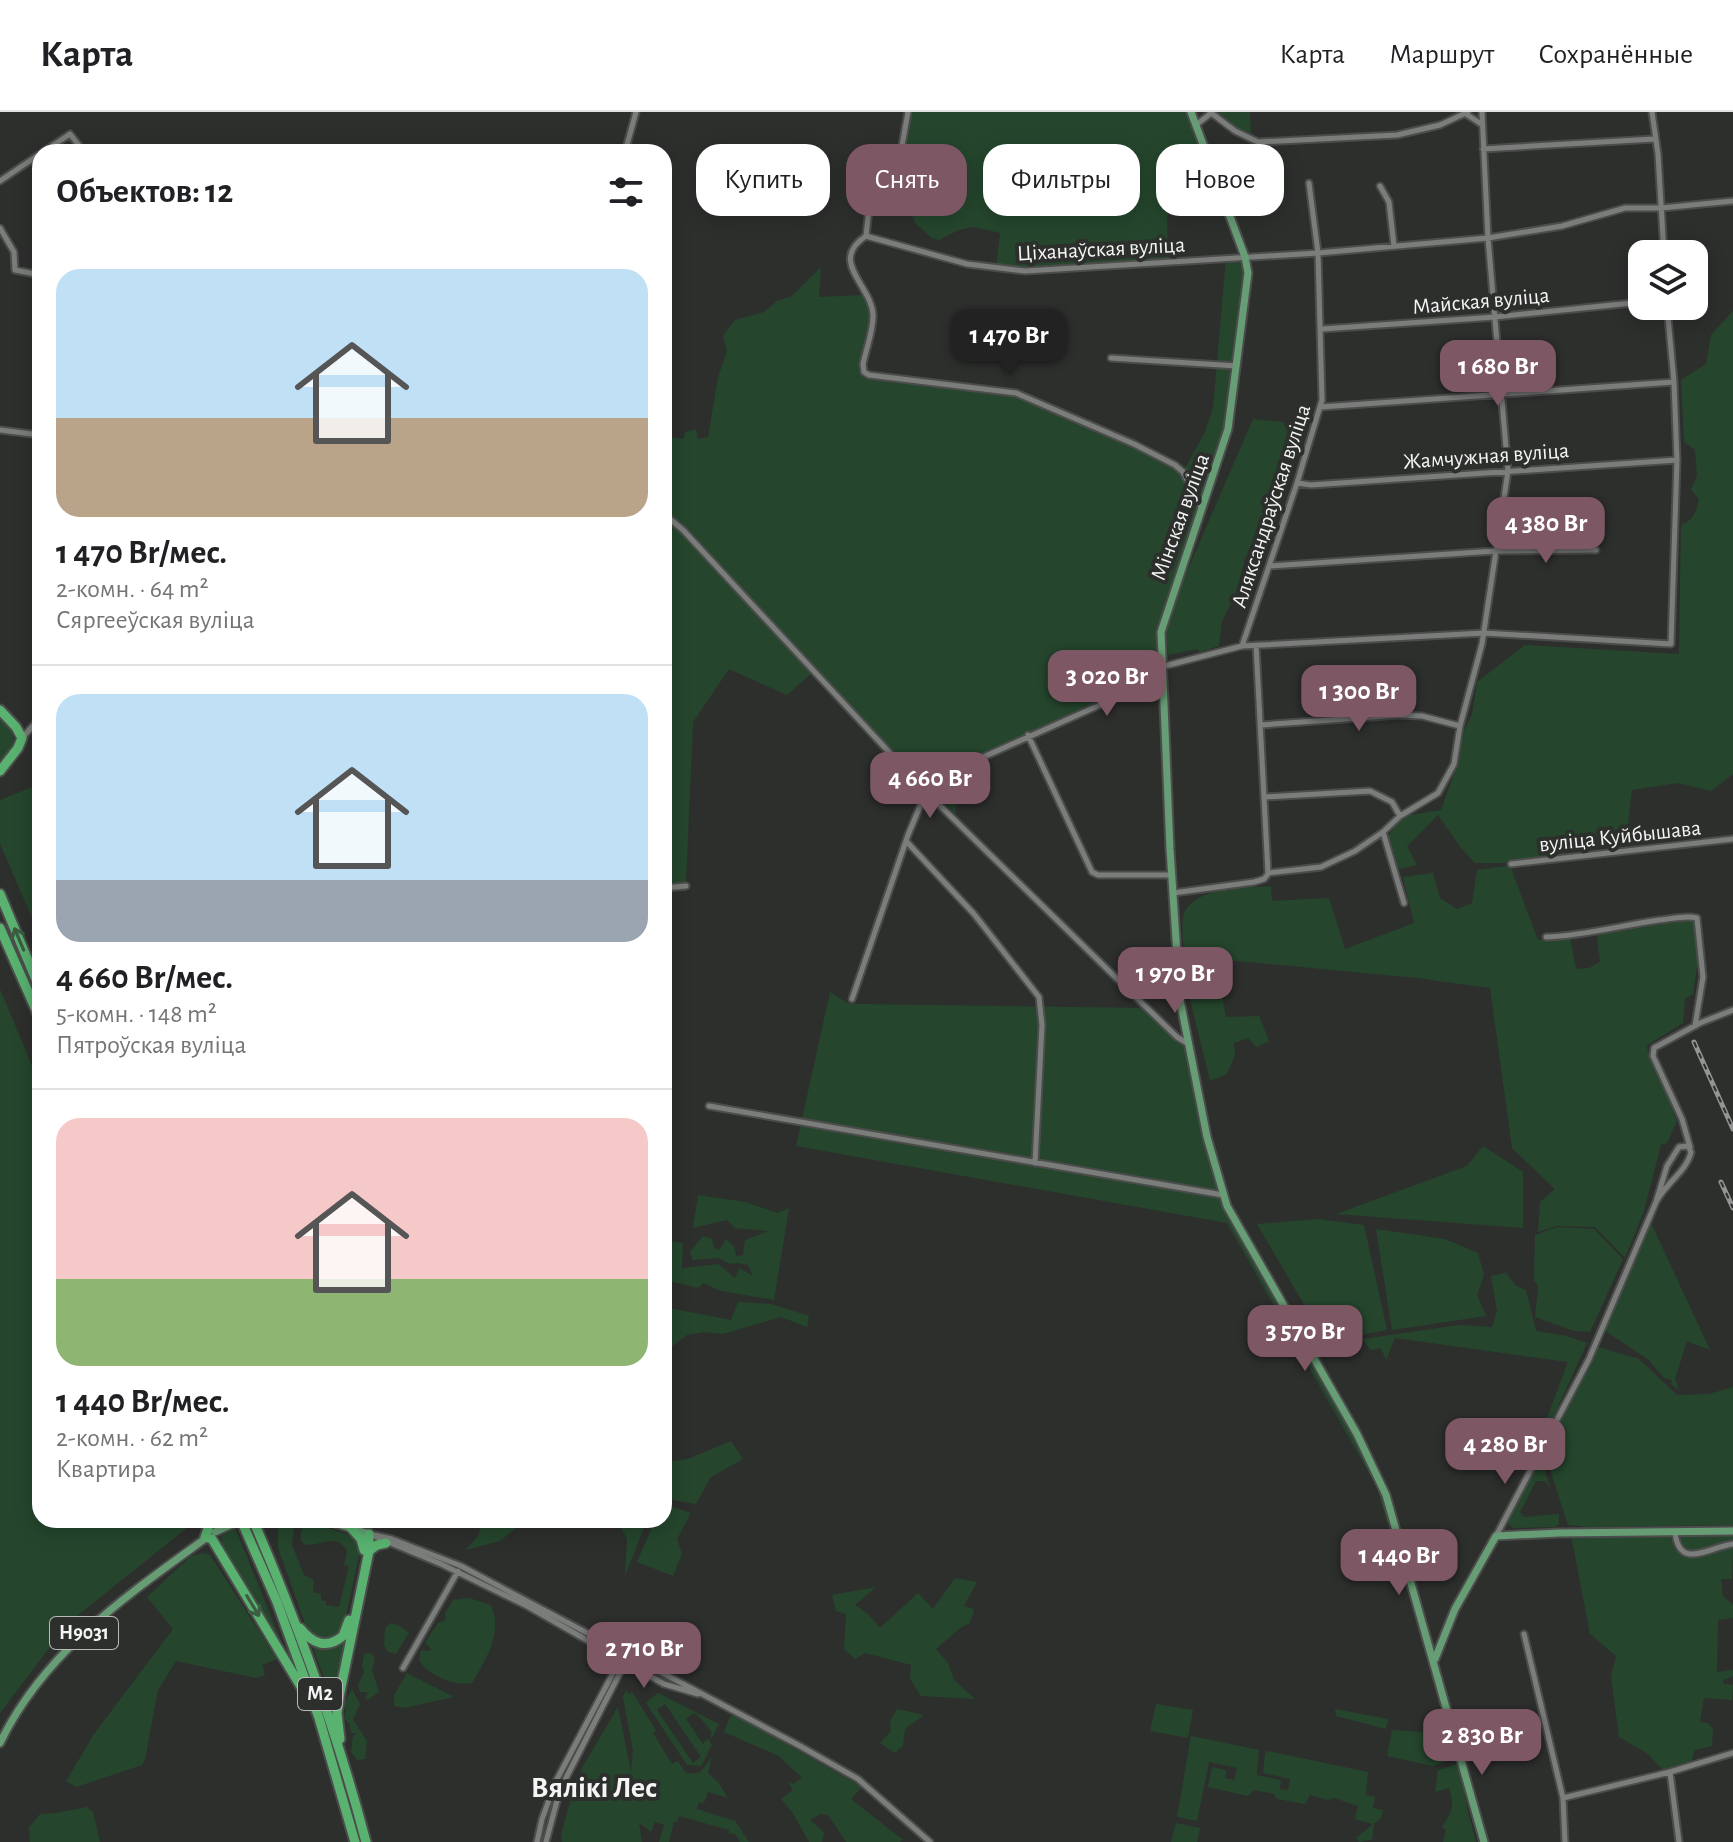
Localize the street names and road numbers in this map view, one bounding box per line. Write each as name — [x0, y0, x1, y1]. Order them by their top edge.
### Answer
street label: Ціханаўская вуліца — [1016, 234, 1186, 264]
street label: Майская вуліца — [1412, 284, 1550, 318]
street label: Аляксандраўская вуліца — [1228, 402, 1314, 610]
street label: Жамчужная вуліца — [1402, 439, 1570, 473]
street label: Мінская вуліца — [1147, 451, 1213, 583]
street label: вуліца Куйбышава — [1538, 817, 1702, 855]
road number: Н9031 — [50, 1617, 118, 1649]
road number: М2 — [298, 1678, 342, 1710]

